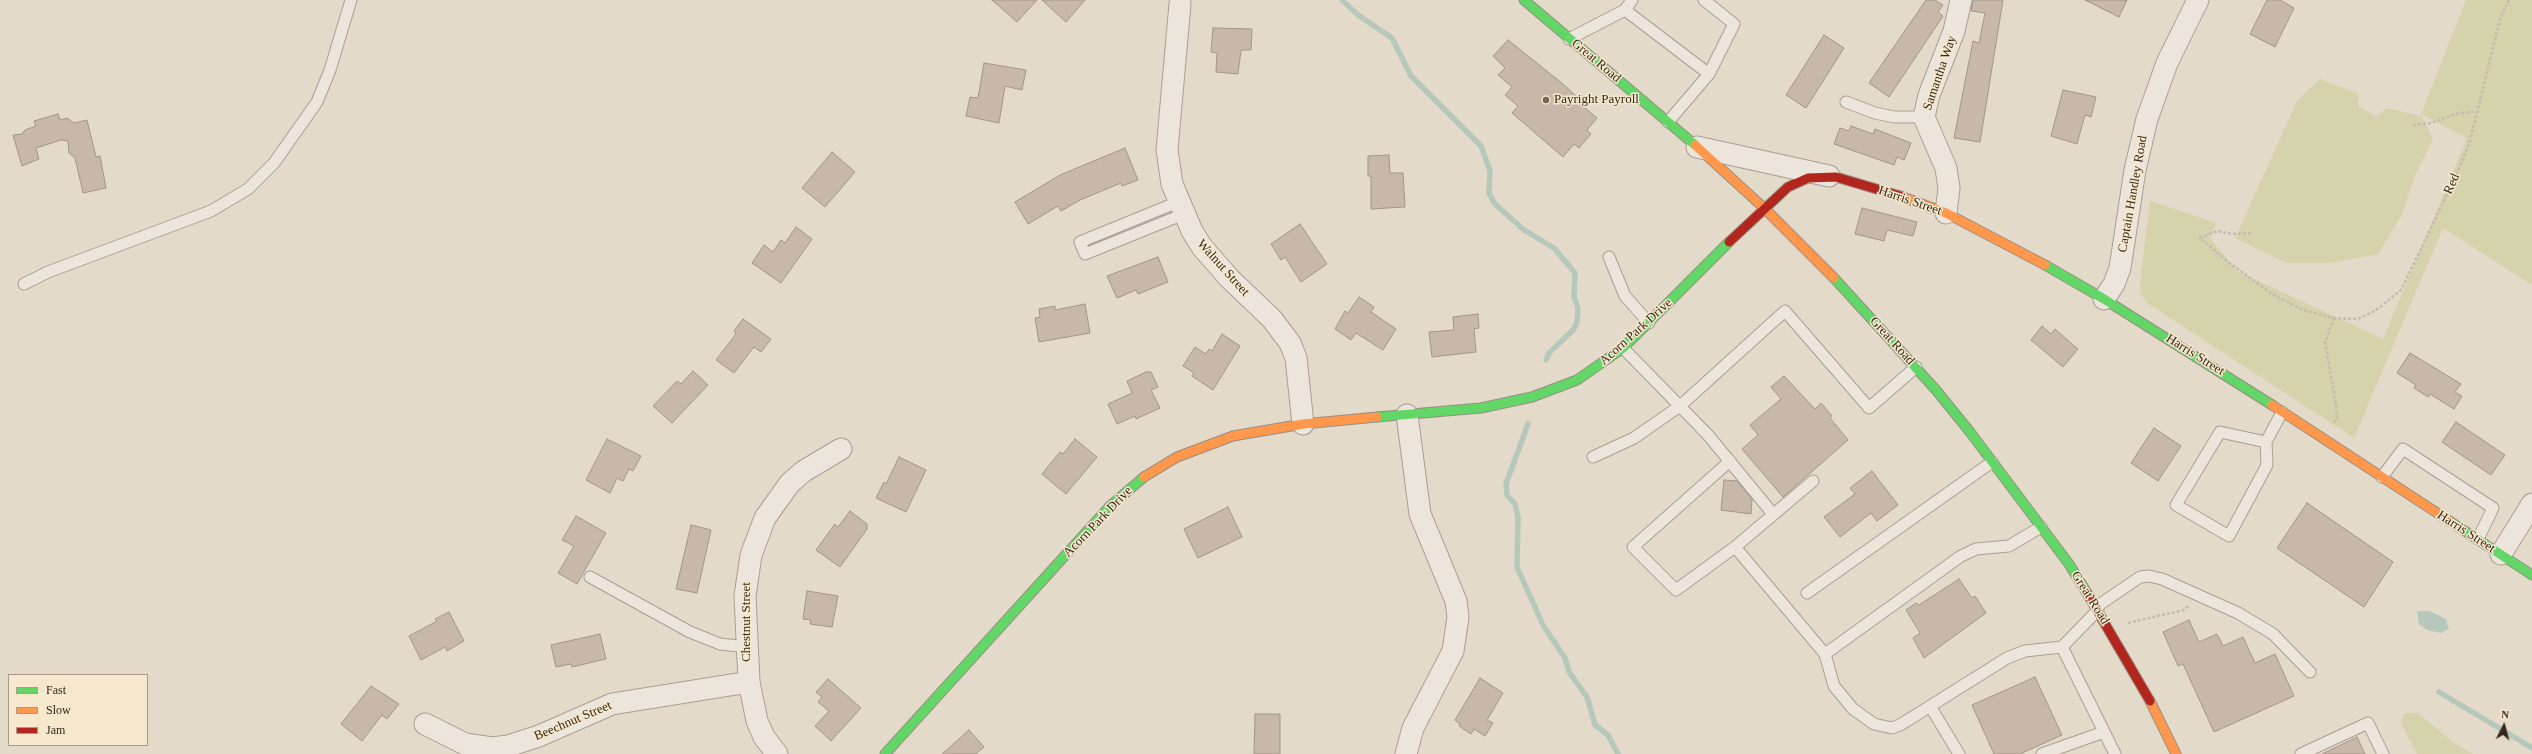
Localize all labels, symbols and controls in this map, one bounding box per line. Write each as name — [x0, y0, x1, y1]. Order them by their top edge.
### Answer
street label: Samantha Way — [1920, 34, 1960, 112]
street label: Great Road — [1568, 36, 1624, 86]
place label: Payright Payroll — [1554, 92, 1639, 108]
marker: Payright Payroll — [1541, 95, 1551, 105]
street label: Captain Handley Road — [2115, 134, 2151, 254]
street label: Red — [2441, 171, 2463, 197]
street label: Harris Street — [1876, 183, 1944, 219]
street label: Walnut Street — [1194, 236, 1252, 300]
street label: Acorn Park Drive — [1596, 295, 1676, 369]
street label: Great Road — [1866, 314, 1918, 368]
street label: Harris Street — [2163, 331, 2227, 379]
street label: Acorn Park Drive — [1060, 483, 1136, 561]
street label: Harris Street — [2434, 507, 2498, 557]
street label: Great Road — [2068, 569, 2112, 627]
street label: Chestnut Street — [739, 582, 755, 662]
legend — [8, 674, 148, 746]
text: Fast — [46, 683, 66, 697]
street label: Beechnut Street — [532, 698, 614, 744]
text: Slow — [46, 703, 71, 717]
north arrow — [2484, 706, 2524, 746]
text: N — [2501, 708, 2510, 720]
text: Jam — [46, 723, 65, 737]

